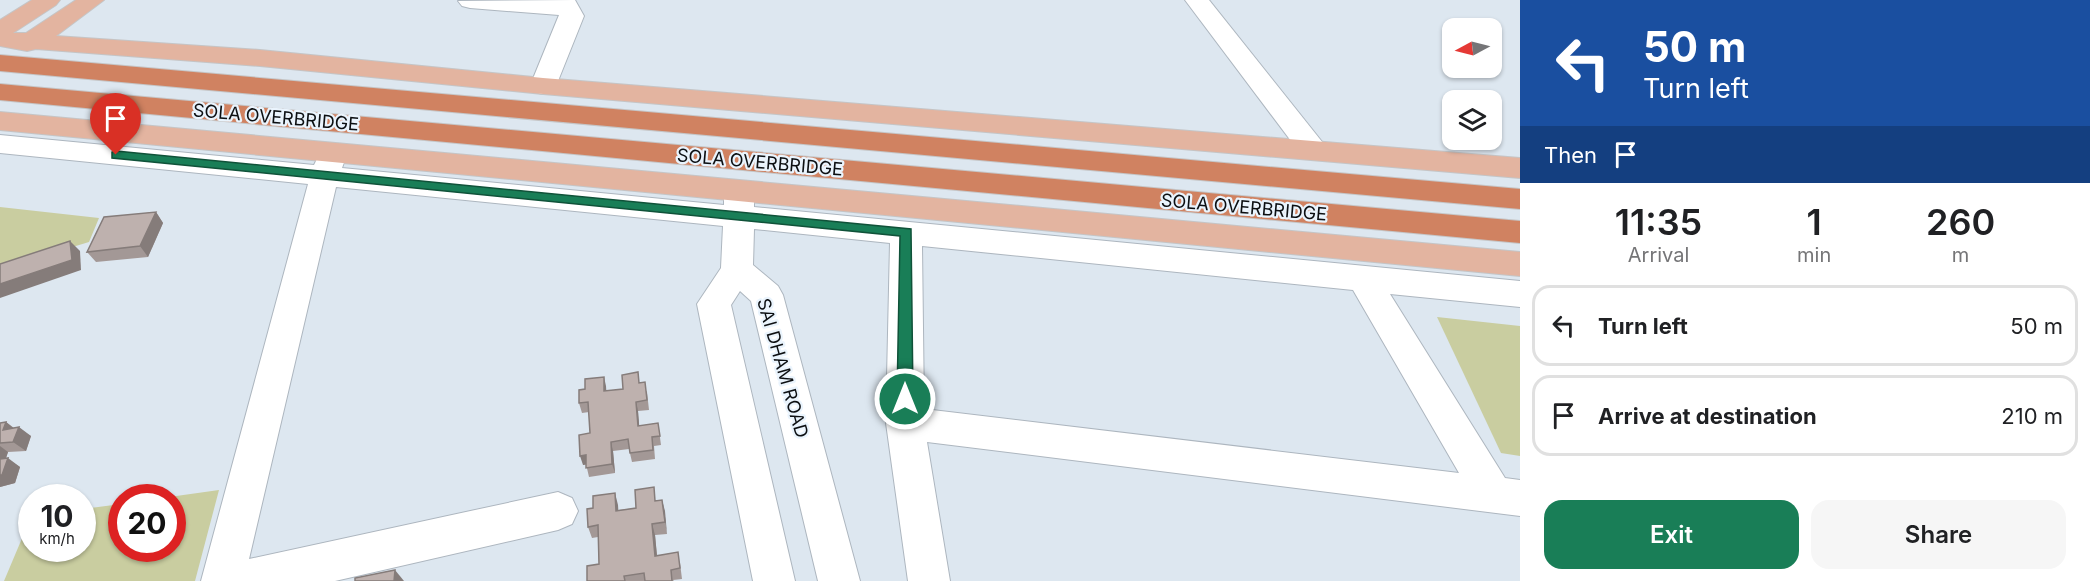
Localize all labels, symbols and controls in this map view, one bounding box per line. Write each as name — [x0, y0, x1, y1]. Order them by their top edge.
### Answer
north arrow — [1442, 18, 1502, 78]
map controls — [1442, 18, 1502, 150]
text: 50 m — [1643, 21, 1746, 72]
icon: left — [1544, 24, 1622, 102]
text: Turn left — [1643, 72, 1749, 105]
button: layers — [1442, 90, 1502, 150]
pin — [90, 93, 141, 155]
street label: SOLA OVERBRIDGE — [192, 99, 360, 135]
icon: arrive — [99, 102, 132, 135]
icon: arrive — [1609, 138, 1642, 171]
text: Then — [1544, 142, 1597, 168]
street label: SOLA OVERBRIDGE — [676, 144, 844, 180]
street label: SOLA OVERBRIDGE — [1160, 189, 1328, 225]
text: 11:35 — [1615, 200, 1702, 244]
text: 1 — [1807, 200, 1822, 244]
text: 260 — [1926, 200, 1995, 244]
text: Arrival — [1628, 243, 1689, 267]
text: min — [1797, 243, 1831, 267]
text: m — [1952, 243, 1969, 267]
street label: SAI DHAM ROAD — [753, 296, 813, 440]
icon: left — [1547, 309, 1580, 342]
text: Turn left — [1598, 313, 1688, 339]
text: 50 m — [2010, 313, 2063, 339]
position arrow — [873, 367, 937, 431]
icon: arrive — [1547, 399, 1580, 432]
text: Arrive at destination — [1598, 403, 1817, 429]
text: 210 m — [2001, 403, 2063, 429]
speed limit sign: 20 — [108, 484, 186, 562]
text: 10 — [40, 498, 74, 534]
button: Exit — [1544, 500, 1799, 569]
button: Share — [1811, 500, 2066, 569]
text: km/h — [39, 529, 75, 548]

